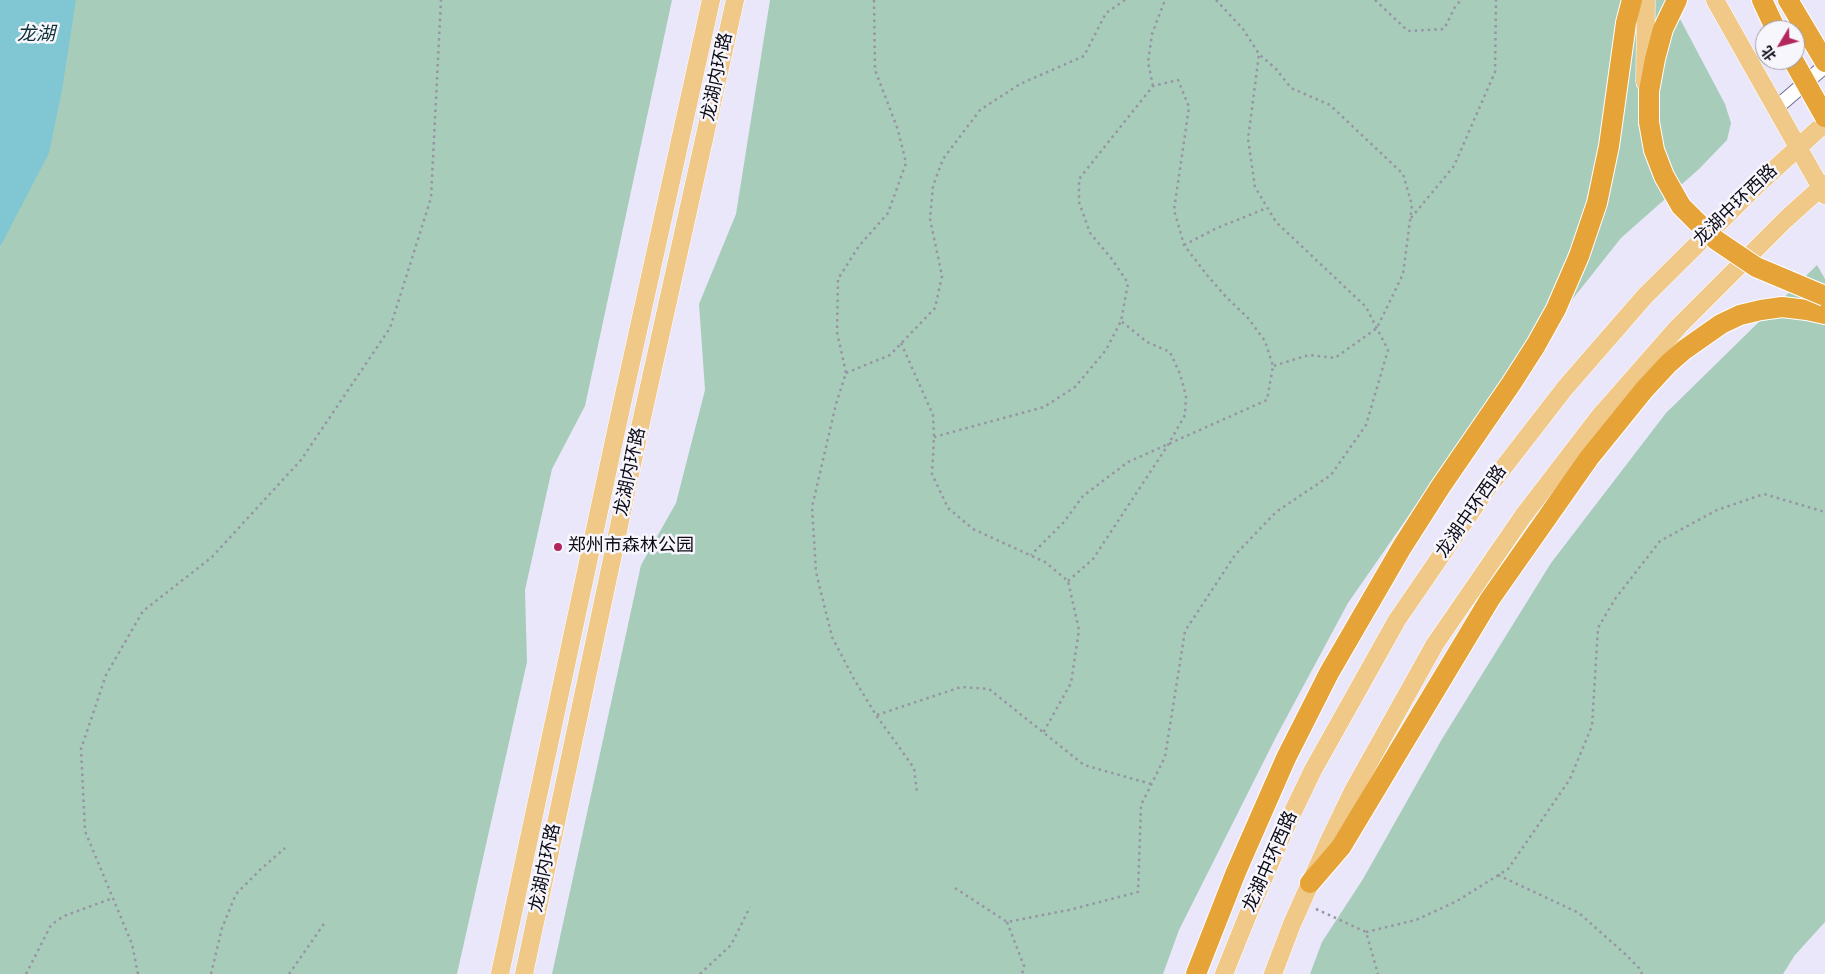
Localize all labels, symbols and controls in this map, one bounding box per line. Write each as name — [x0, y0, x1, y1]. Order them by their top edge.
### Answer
north arrow — [1755, 20, 1805, 70]
water label: 龙湖 — [17, 24, 55, 46]
street label: 龙湖内环路 — [698, 31, 738, 123]
text: 北 — [1757, 42, 1781, 65]
street label: 龙湖中环西路 — [1690, 161, 1782, 251]
street label: 龙湖内环路 — [611, 426, 651, 518]
street label: 龙湖中环西路 — [1432, 462, 1512, 562]
place label: 郑州市森林公园 — [568, 536, 694, 558]
marker: 郑州市森林公园 — [552, 541, 564, 553]
street label: 龙湖中环西路 — [1239, 808, 1303, 916]
street label: 龙湖内环路 — [526, 822, 566, 914]

